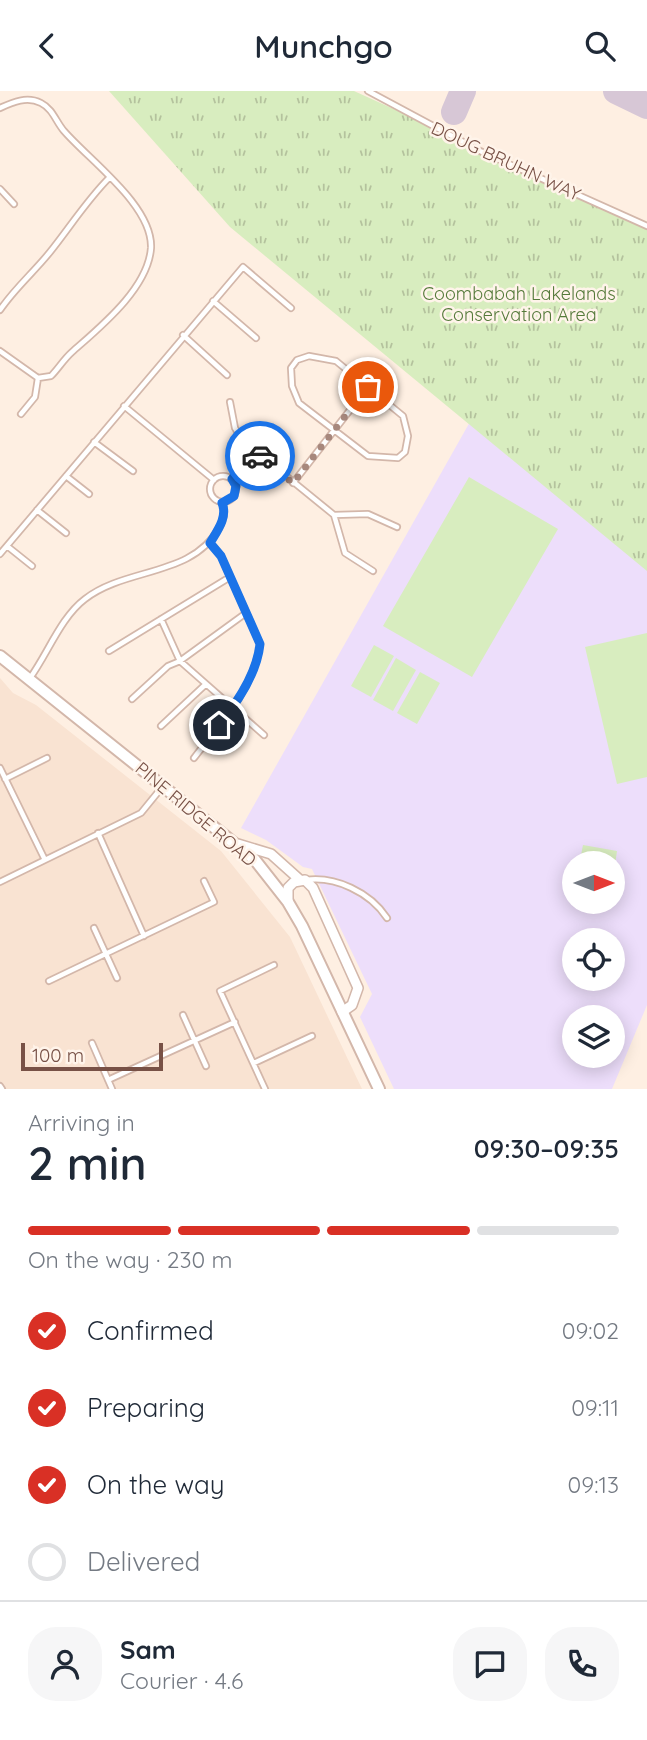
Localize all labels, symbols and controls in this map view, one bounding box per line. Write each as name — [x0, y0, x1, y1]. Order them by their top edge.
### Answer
text: Munchgo — [254, 26, 393, 66]
icon: back — [28, 27, 66, 65]
icon: search — [581, 27, 619, 65]
street label: DOUG BRUHN WAY — [428, 116, 584, 206]
park label: Coombabah Lakelands Conservation Area — [422, 282, 616, 326]
pin — [338, 357, 398, 417]
icon: bag — [349, 368, 387, 406]
courier — [225, 421, 295, 491]
icon: car — [241, 437, 279, 475]
pin — [189, 695, 249, 755]
icon: home — [200, 706, 238, 744]
street label: PINE RIDGE ROAD — [131, 757, 261, 871]
north arrow — [562, 851, 625, 913]
map controls — [562, 851, 625, 1068]
button: locate — [562, 928, 625, 991]
button: layers — [562, 1005, 625, 1068]
scale bar — [21, 1040, 163, 1072]
text: 100 m — [32, 1043, 84, 1067]
text: Arriving in — [28, 1108, 135, 1137]
text: 09:30–09:35 — [474, 1132, 619, 1165]
text: 2 min — [28, 1134, 147, 1192]
text: On the way · 230 m — [28, 1245, 233, 1274]
icon: check — [28, 1312, 66, 1350]
text: Confirmed — [87, 1314, 214, 1347]
text: 09:02 — [562, 1316, 619, 1345]
icon: check — [28, 1389, 66, 1427]
text: Preparing — [87, 1391, 205, 1424]
text: 09:11 — [571, 1393, 619, 1422]
icon: check — [28, 1466, 66, 1504]
text: On the way — [87, 1468, 225, 1501]
text: 09:13 — [568, 1470, 619, 1499]
text: Delivered — [87, 1545, 200, 1578]
button: person — [28, 1627, 102, 1701]
button: chat — [453, 1627, 527, 1701]
button: phone — [545, 1627, 619, 1701]
text: Sam — [120, 1633, 176, 1666]
text: Courier · 4.6 — [120, 1666, 243, 1695]

